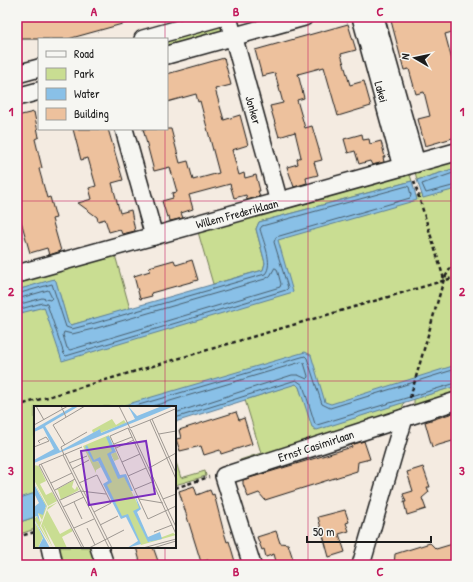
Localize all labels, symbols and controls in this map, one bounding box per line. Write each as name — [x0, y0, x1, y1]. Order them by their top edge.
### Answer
text: A — [91, 2, 98, 20]
text: B — [233, 2, 240, 20]
text: C — [376, 2, 384, 20]
legend — [38, 38, 168, 130]
north arrow — [395, 38, 435, 78]
text: Road — [74, 45, 94, 62]
text: N — [398, 52, 413, 60]
text: Park — [74, 65, 94, 82]
street label: Lakei — [370, 79, 392, 105]
text: Water — [74, 85, 100, 102]
street label: Jonker — [241, 94, 266, 127]
text: 1 — [9, 102, 14, 120]
text: 1 — [460, 102, 465, 120]
text: Building — [74, 105, 109, 122]
street label: Willem Frederiklaan — [194, 194, 280, 233]
text: 2 — [8, 282, 15, 300]
text: 2 — [459, 282, 466, 300]
inset map — [34, 406, 176, 548]
street label: Ernst Casimirlaan — [276, 425, 356, 466]
text: 3 — [8, 461, 14, 479]
text: 3 — [459, 461, 465, 479]
scale bar — [307, 518, 431, 544]
text: 50 m — [313, 523, 334, 540]
text: A — [91, 562, 98, 580]
text: B — [233, 562, 240, 580]
text: C — [376, 562, 384, 580]

